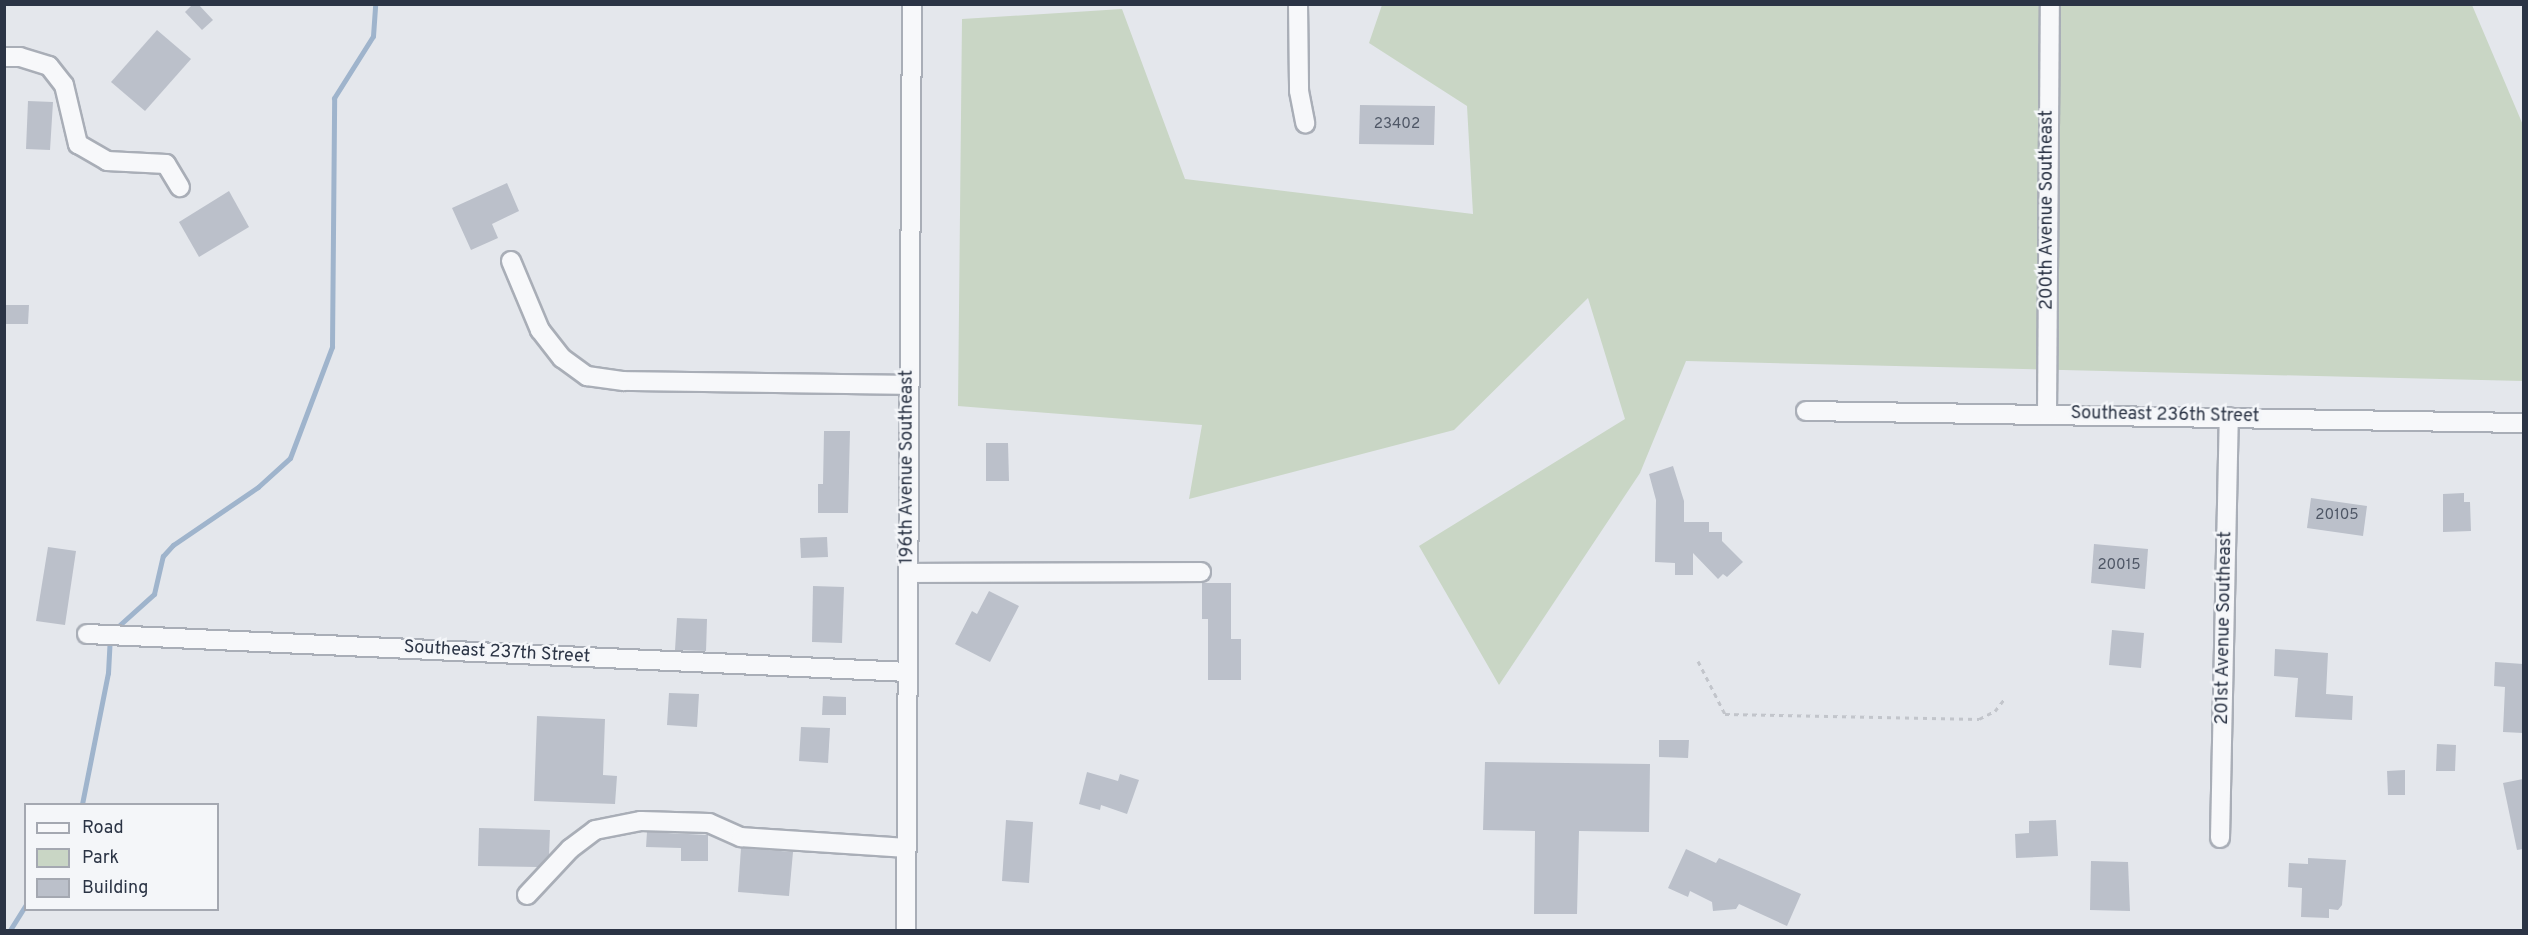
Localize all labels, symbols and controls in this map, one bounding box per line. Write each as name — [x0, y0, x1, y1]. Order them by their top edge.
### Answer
street label: 200th Avenue Southeast — [2037, 110, 2059, 310]
house number: 23402 — [1374, 116, 1420, 134]
street label: 196th Avenue Southeast — [897, 369, 919, 565]
street label: Southeast 236th Street — [2070, 404, 2260, 428]
house number: 20105 — [2315, 507, 2359, 525]
street label: 201st Avenue Southeast — [2213, 531, 2237, 725]
house number: 20015 — [2097, 557, 2141, 575]
street label: Southeast 237th Street — [403, 637, 591, 669]
legend — [24, 803, 219, 911]
text: Road — [82, 817, 124, 840]
text: Park — [82, 847, 119, 870]
text: Building — [82, 877, 148, 900]

